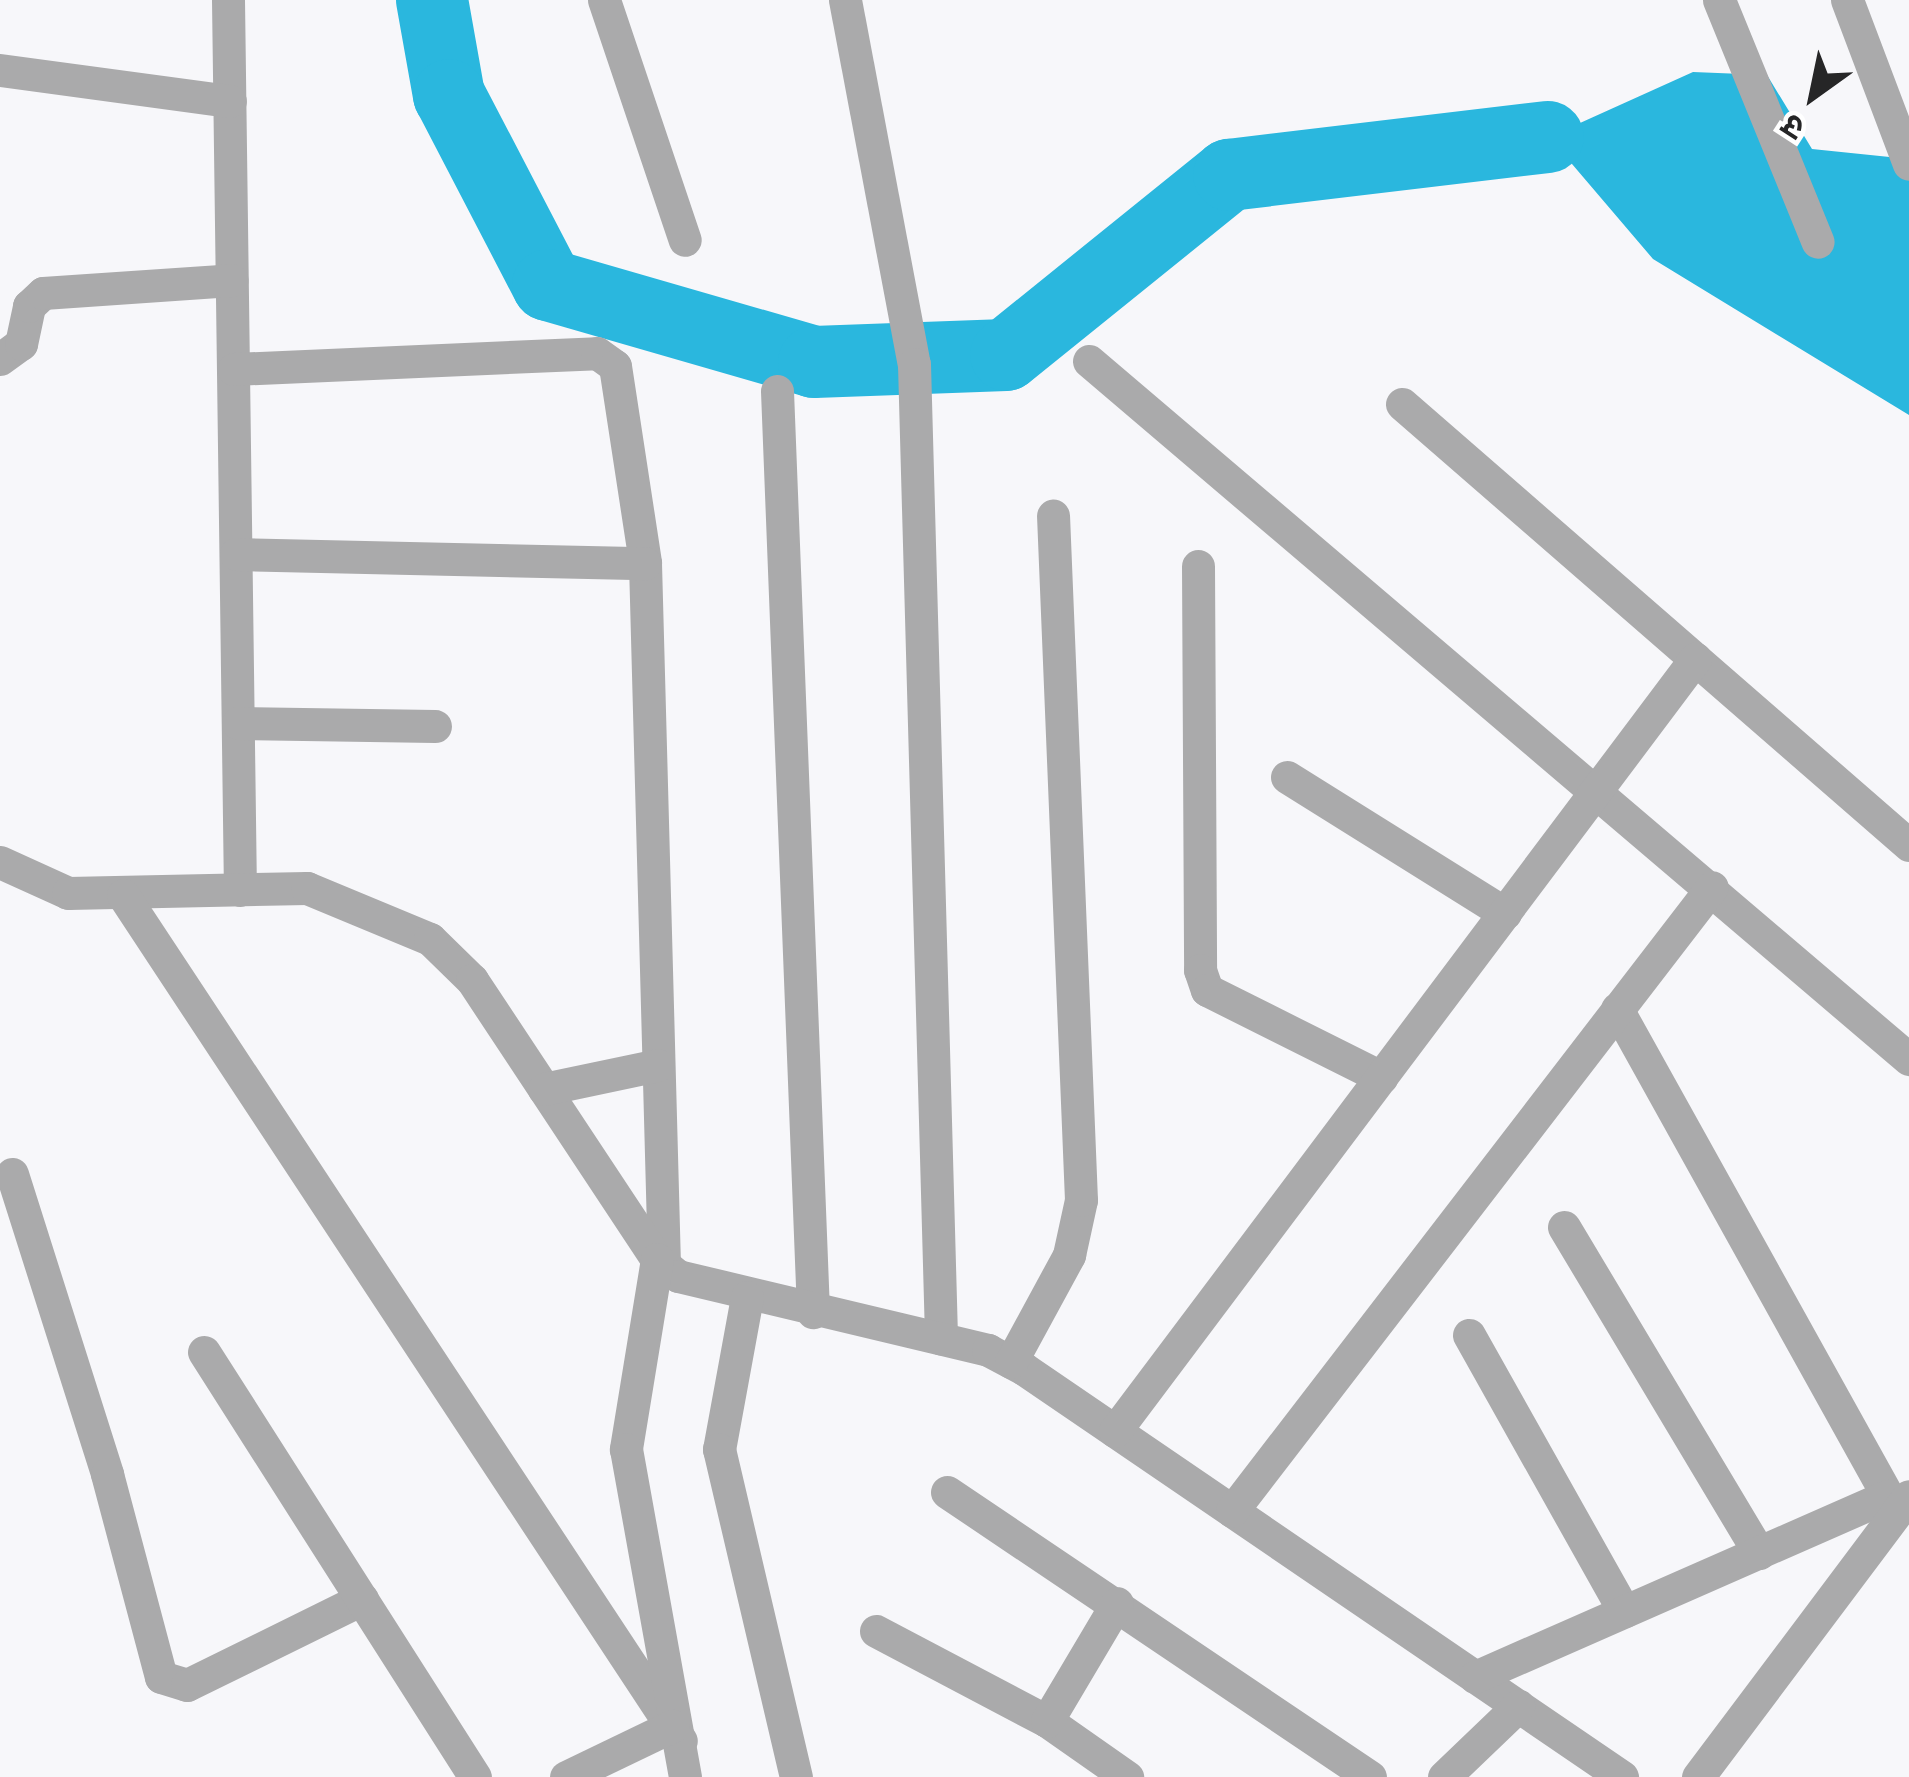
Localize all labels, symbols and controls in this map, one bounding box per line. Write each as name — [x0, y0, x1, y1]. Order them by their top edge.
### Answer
north arrow — [1753, 36, 1873, 156]
text: उ — [1772, 102, 1814, 152]

